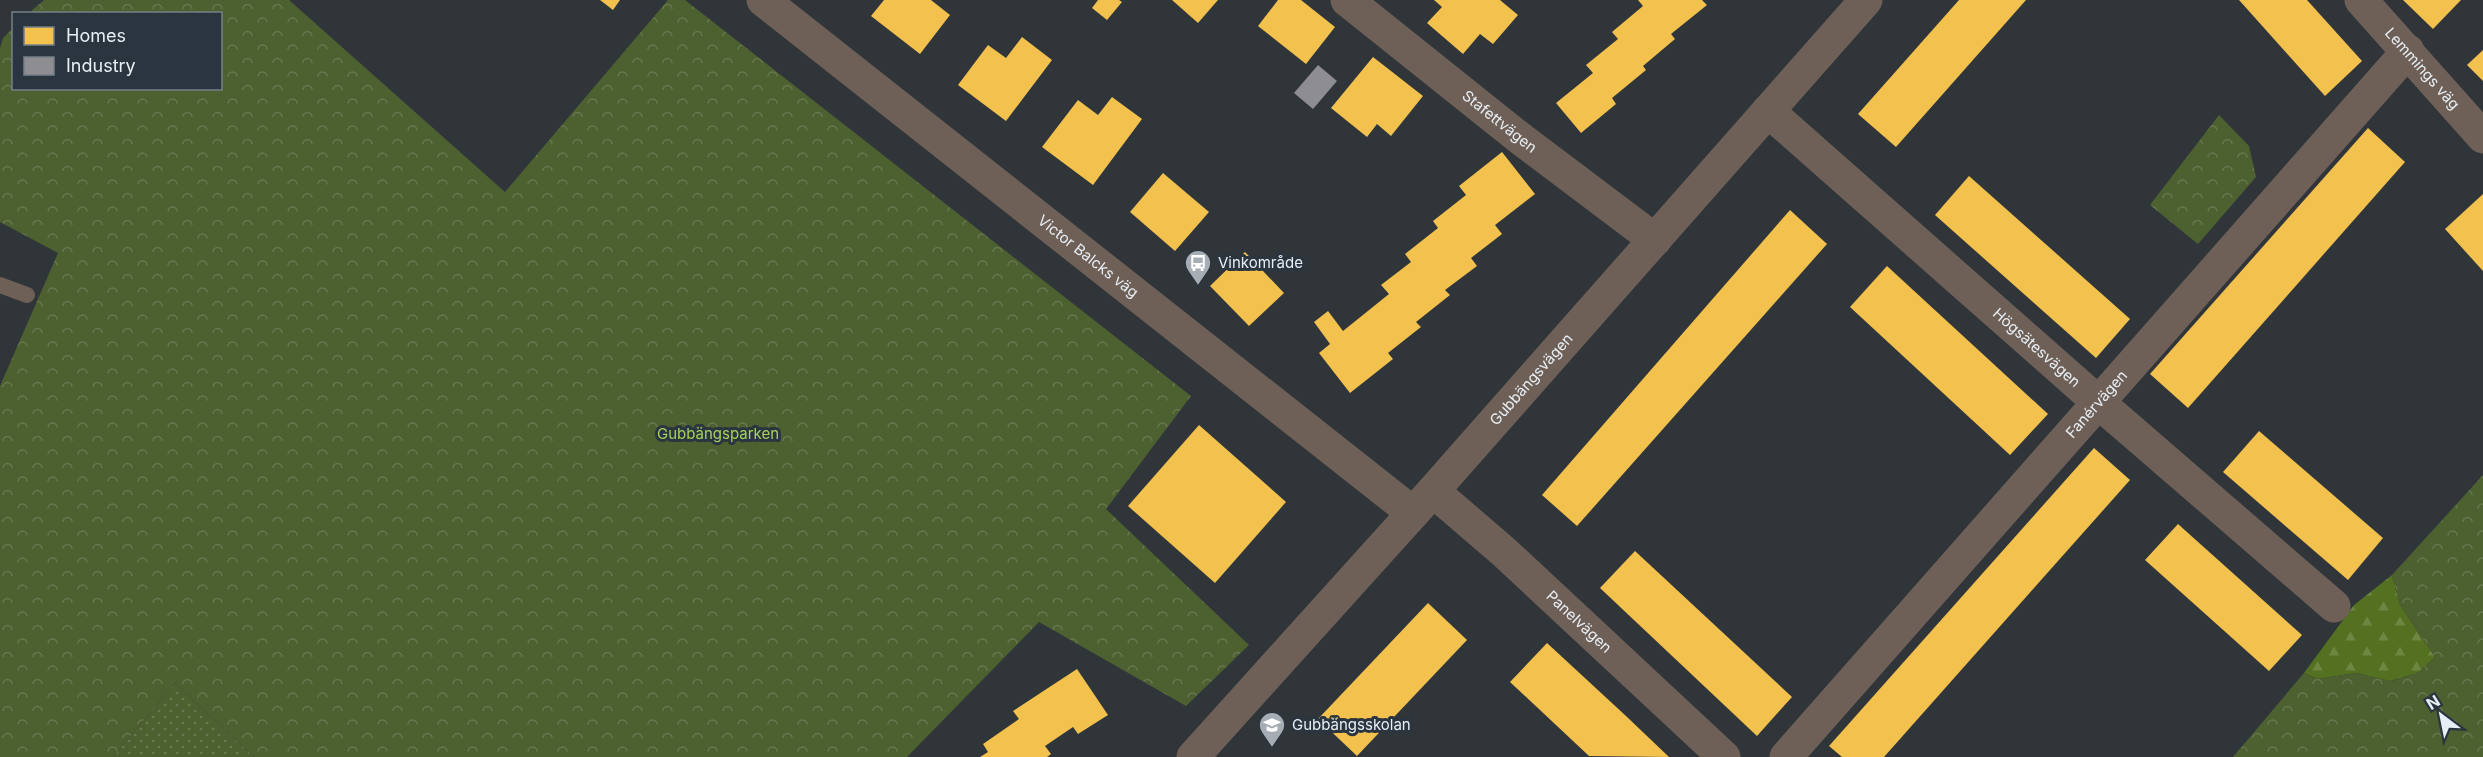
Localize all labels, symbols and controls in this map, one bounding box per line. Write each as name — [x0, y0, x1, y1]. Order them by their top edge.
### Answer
legend — [12, 12, 222, 90]
street label: Lemmings väg — [2381, 23, 2464, 113]
text: Homes — [66, 25, 126, 46]
text: Industry — [66, 55, 136, 76]
street label: Stafettvägen — [1458, 86, 1541, 157]
street label: Victor Balcks väg — [1034, 211, 1142, 302]
bus stop icon: Vinkområde — [1183, 248, 1213, 286]
place label: Vinkområde — [1218, 253, 1303, 272]
street label: Högsätesvägen — [1989, 304, 2085, 391]
street label: Gubbängsvägen — [1485, 329, 1577, 429]
street label: Fanérvägen — [2061, 366, 2131, 442]
park label: Gubbängsparken — [657, 424, 779, 443]
street label: Panelvägen — [1542, 586, 1616, 657]
north arrow — [2411, 685, 2471, 745]
text: N — [2423, 691, 2444, 714]
school or university icon: Gubbängsskolan — [1257, 710, 1287, 748]
place label: Gubbängsskolan — [1292, 715, 1411, 734]

